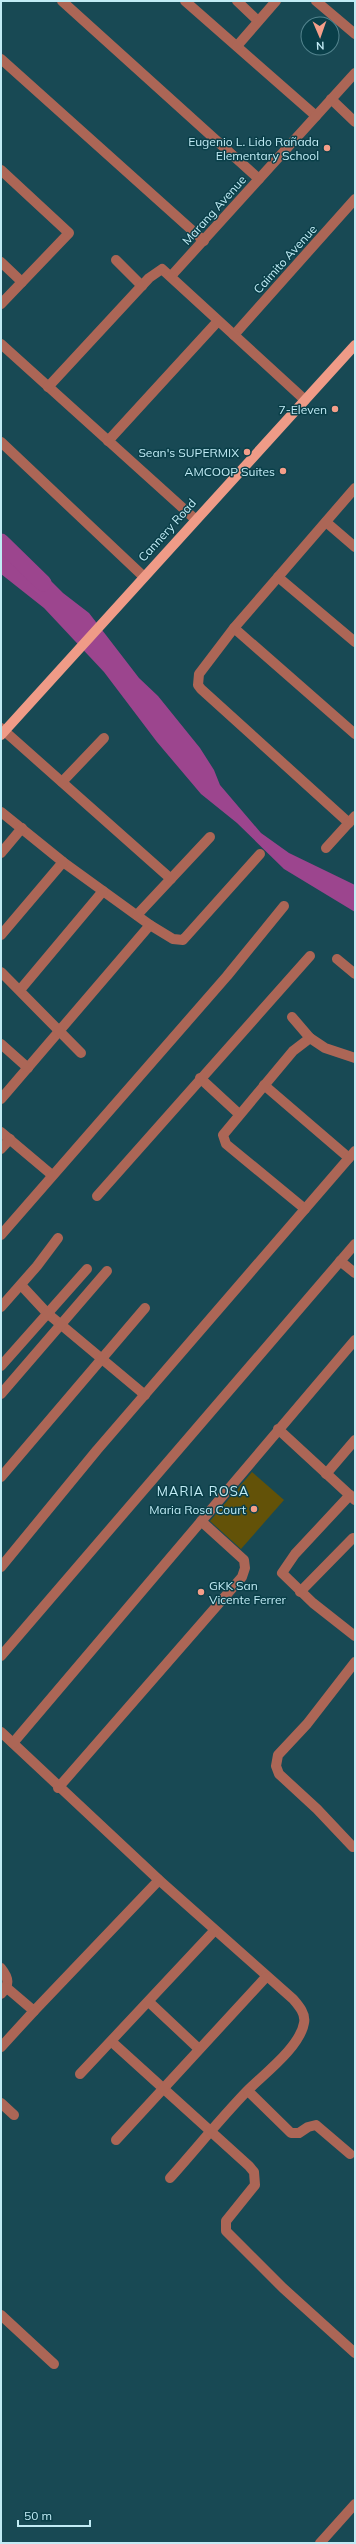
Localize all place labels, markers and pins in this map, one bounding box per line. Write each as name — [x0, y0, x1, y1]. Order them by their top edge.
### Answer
place label: Eugenio L. Lido Rañada Elementary School — [188, 134, 319, 163]
marker: Eugenio L. Lido Rañada Elementary School — [322, 143, 332, 153]
place label: 7-Eleven — [278, 402, 327, 417]
marker: 7-Eleven — [330, 404, 340, 414]
place label: Sean's SUPERMIX — [138, 445, 239, 460]
marker: Sean's SUPERMIX — [242, 447, 252, 457]
place label: AMCOOP Suites — [185, 464, 275, 479]
marker: AMCOOP Suites — [278, 466, 288, 476]
place label: Maria Rosa Court — [149, 1502, 246, 1517]
marker: Maria Rosa Court — [249, 1504, 259, 1514]
place label: GKK San Vicente Ferrer — [209, 1578, 287, 1607]
marker: GKK San Vicente Ferrer — [196, 1587, 206, 1597]

